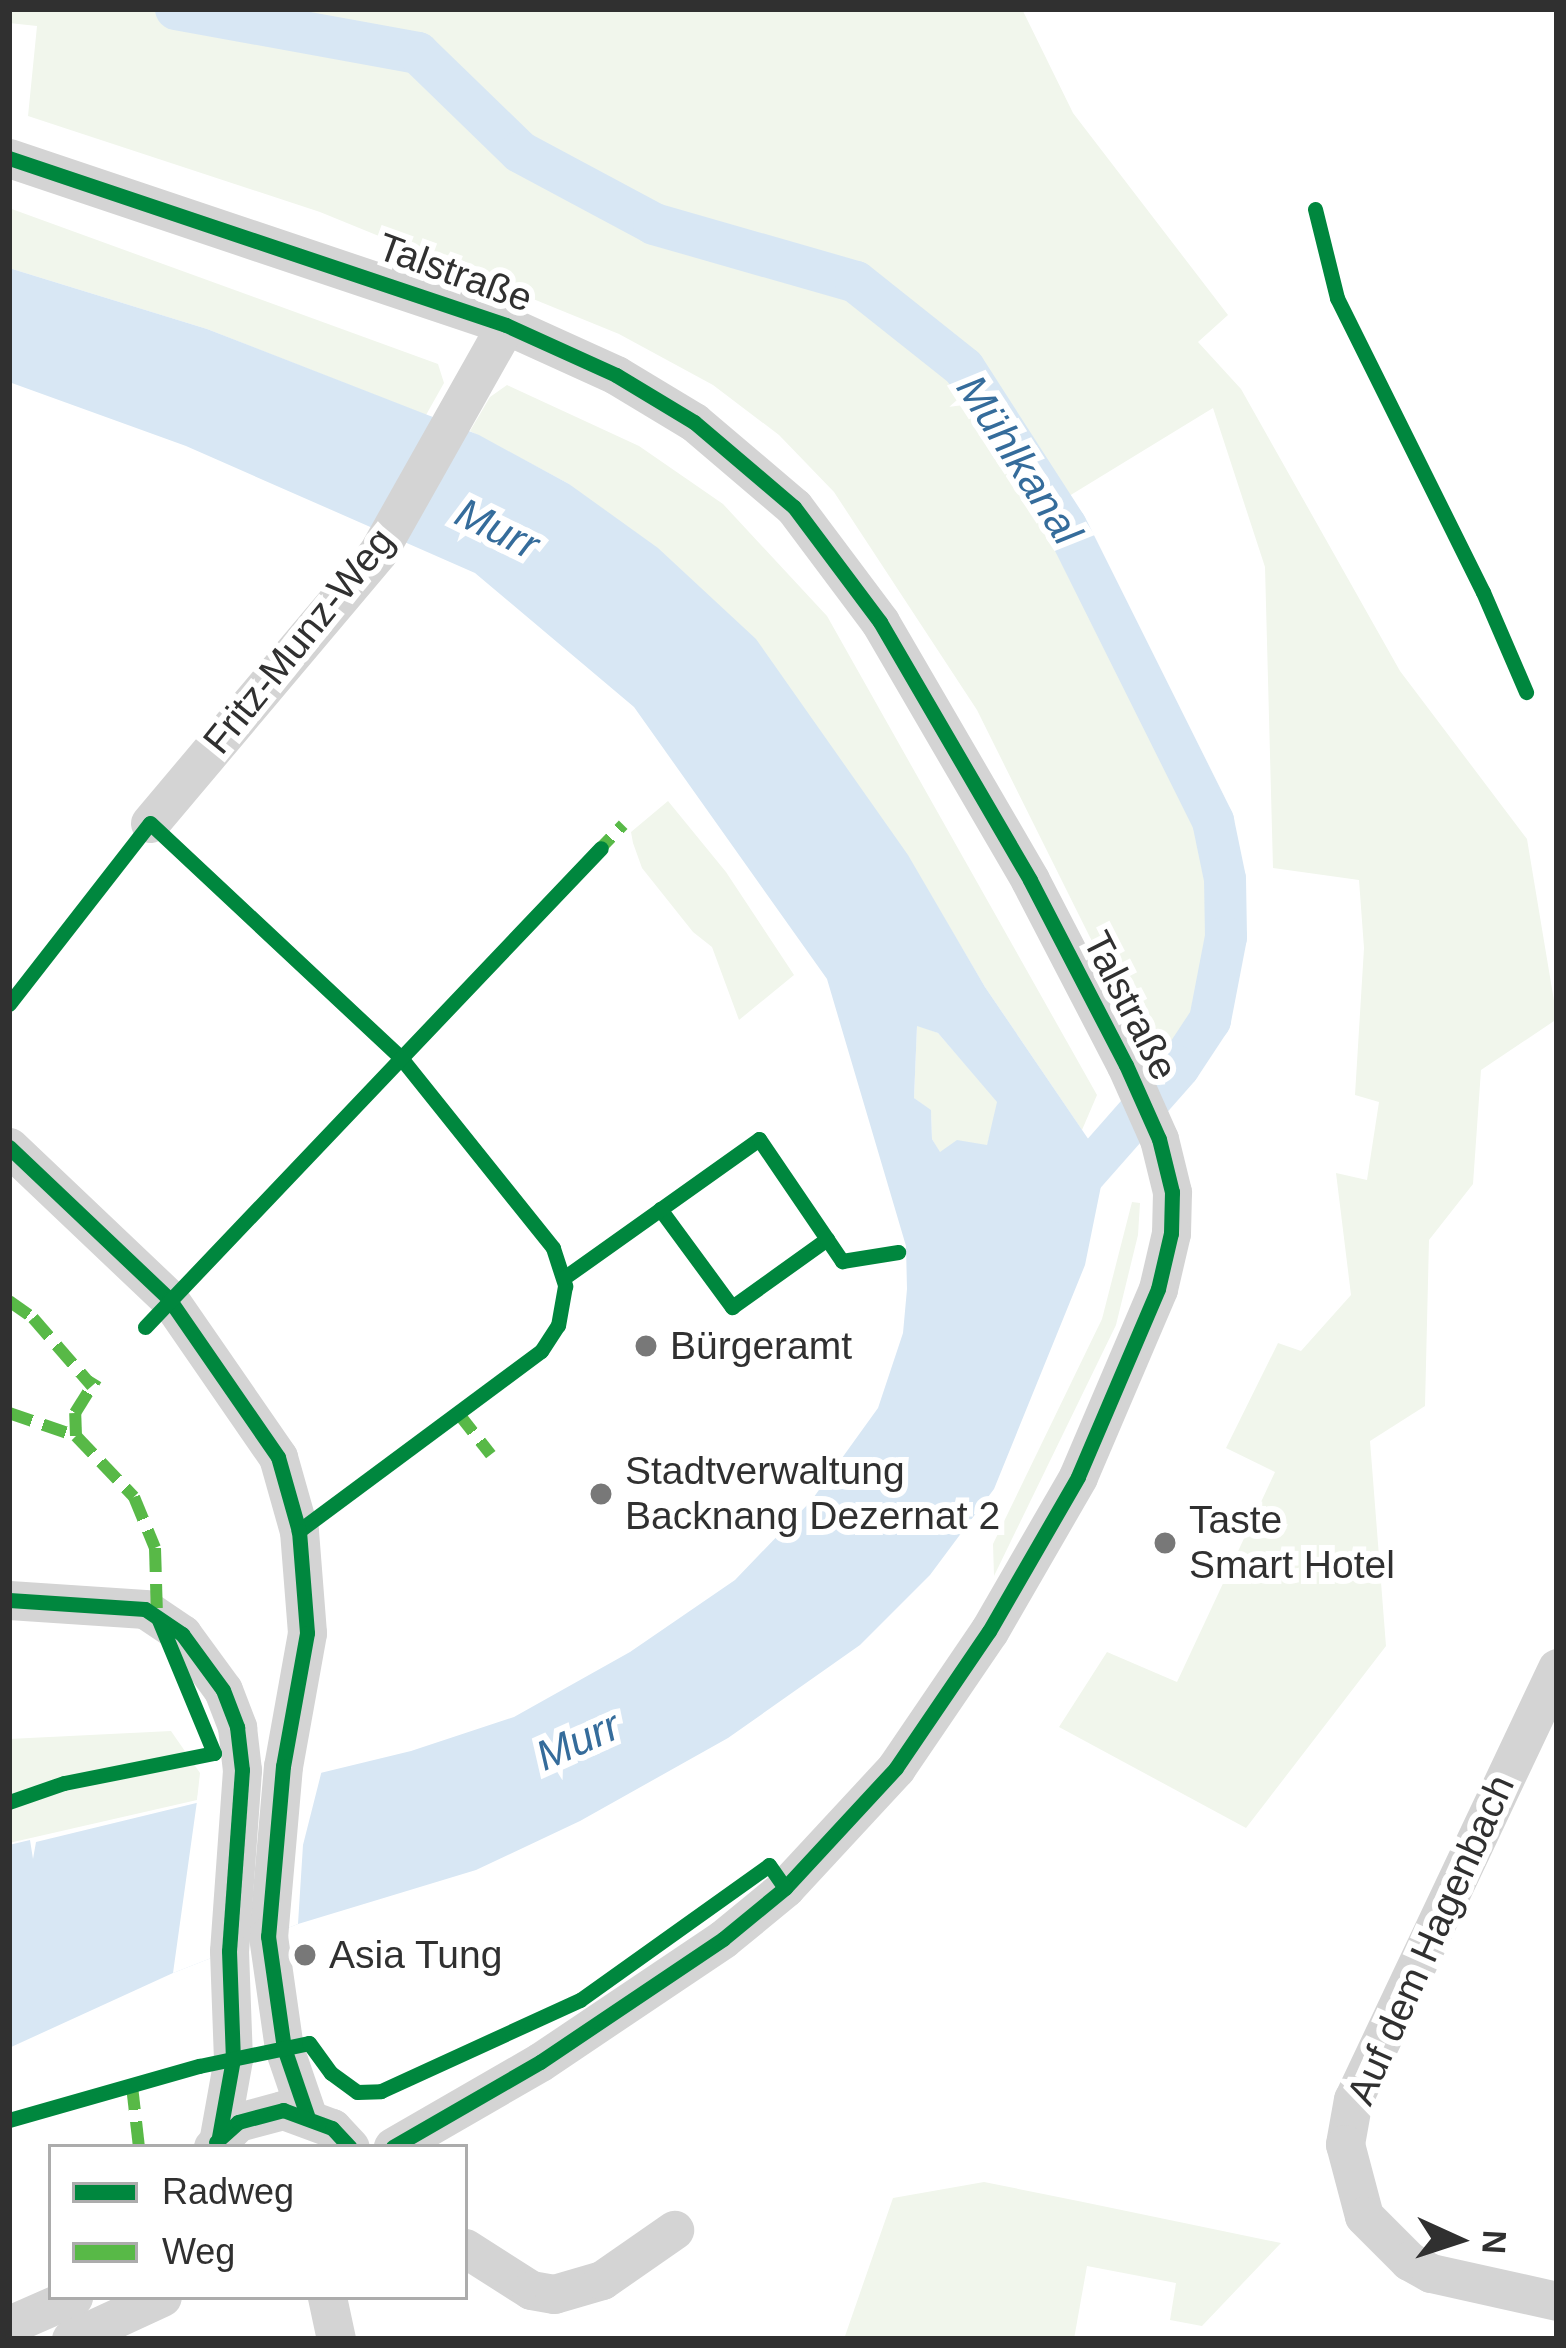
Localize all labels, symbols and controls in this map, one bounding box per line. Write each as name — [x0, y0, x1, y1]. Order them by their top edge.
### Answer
street label: Talstraße — [372, 224, 538, 322]
water label: Mühlkanal — [946, 366, 1092, 554]
water label: Murr — [447, 487, 547, 571]
street label: Fritz-Munz-Weg — [194, 519, 404, 763]
street label: Talstraße — [1073, 924, 1187, 1088]
place label: Bürgeramt — [670, 1323, 852, 1369]
marker: Bürgeramt — [633, 1333, 659, 1359]
place label: Stadtverwaltung Backnang Dezernat 2 — [625, 1449, 1000, 1540]
marker: Stadtverwaltung Backnang Dezernat 2 — [588, 1481, 614, 1507]
place label: Taste Smart Hotel — [1189, 1498, 1395, 1589]
marker: Taste Smart Hotel — [1152, 1530, 1178, 1556]
water label: Murr — [528, 1700, 628, 1782]
street label: Auf dem Hagenbach — [1337, 1768, 1525, 2112]
place label: Asia Tung — [329, 1932, 503, 1978]
marker: Asia Tung — [292, 1942, 318, 1968]
legend — [48, 2144, 468, 2300]
text: Radweg — [162, 2171, 294, 2212]
north arrow — [1398, 2180, 1518, 2300]
text: N — [1475, 2229, 1514, 2255]
text: Weg — [162, 2231, 235, 2272]

